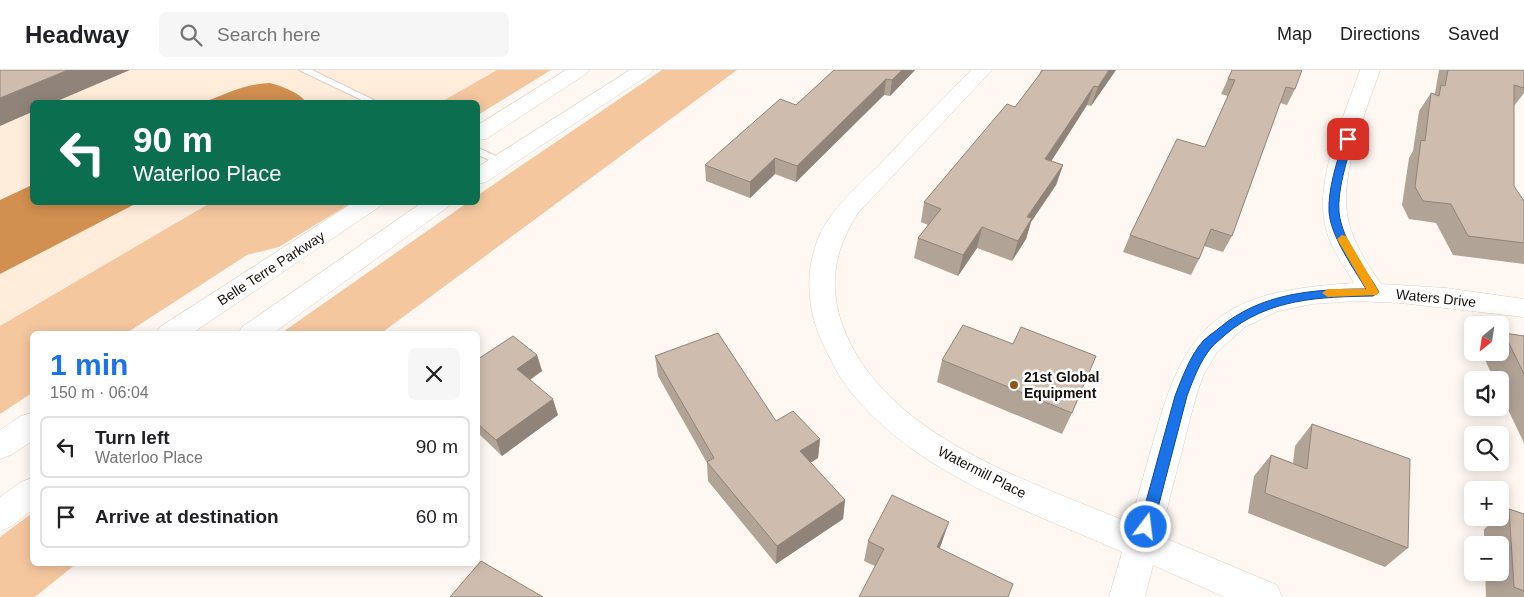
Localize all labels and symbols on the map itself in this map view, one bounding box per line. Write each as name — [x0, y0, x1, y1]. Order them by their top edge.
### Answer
pin — [1327, 118, 1369, 160]
street label: Belle Terre Parkway — [215, 227, 327, 309]
street label: Waters Drive — [1395, 286, 1477, 310]
north arrow — [1464, 316, 1509, 361]
place label: 21st Global Equipment — [1024, 369, 1099, 401]
marker: 21st Global Equipment — [1008, 379, 1020, 391]
street label: Watermill Place — [935, 443, 1029, 501]
position arrow — [1119, 500, 1171, 552]

